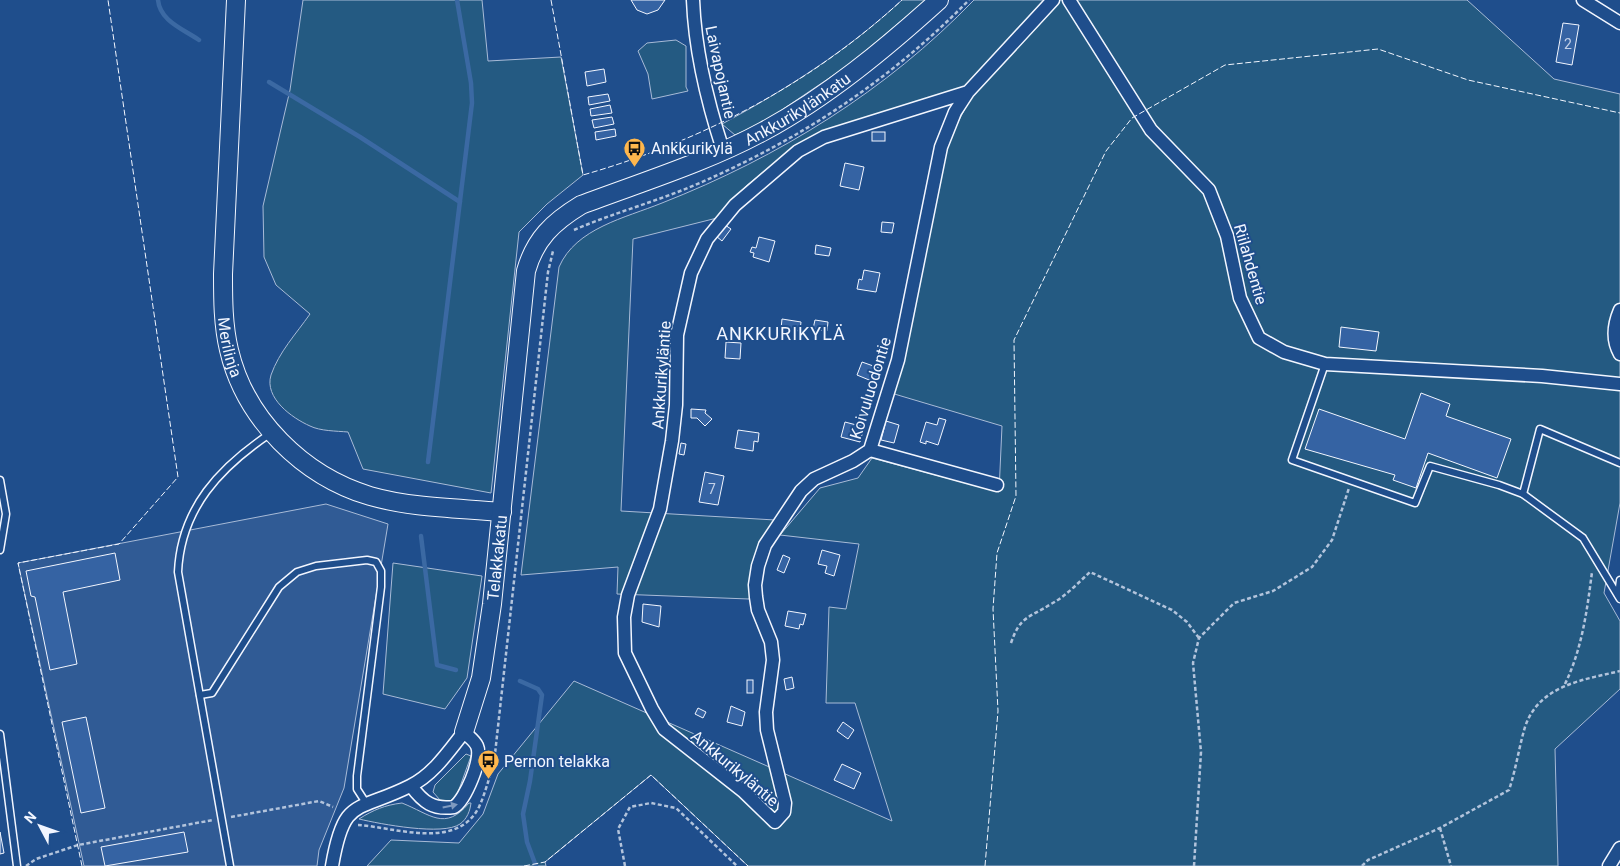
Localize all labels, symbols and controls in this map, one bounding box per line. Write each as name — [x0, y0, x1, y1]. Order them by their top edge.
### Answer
street label: Laivapojantie — [701, 24, 740, 120]
house number: 2 — [1564, 36, 1572, 52]
street label: Ankkurikylänkatu — [741, 69, 854, 150]
bus stop icon: Ankkurikylä — [623, 136, 647, 167]
place label: Ankkurikylä — [651, 139, 733, 158]
street label: Riilahdentie — [1230, 222, 1271, 307]
street label: Merilinja — [214, 316, 246, 380]
street label: Ankkurikyläntie — [648, 320, 675, 430]
district label: ANKKURIKYLÄ — [716, 323, 846, 344]
street label: Koivuluodontie — [846, 335, 895, 442]
house number: 7 — [708, 481, 716, 497]
street label: Telakkakatu — [483, 514, 511, 601]
street label: Ankkurikyläntie — [687, 726, 782, 810]
bus stop icon: Pernon telakka — [476, 749, 500, 780]
place label: Pernon telakka — [504, 752, 610, 771]
north arrow — [15, 801, 65, 851]
one-way arrow — [443, 802, 458, 810]
text: N — [21, 808, 39, 826]

